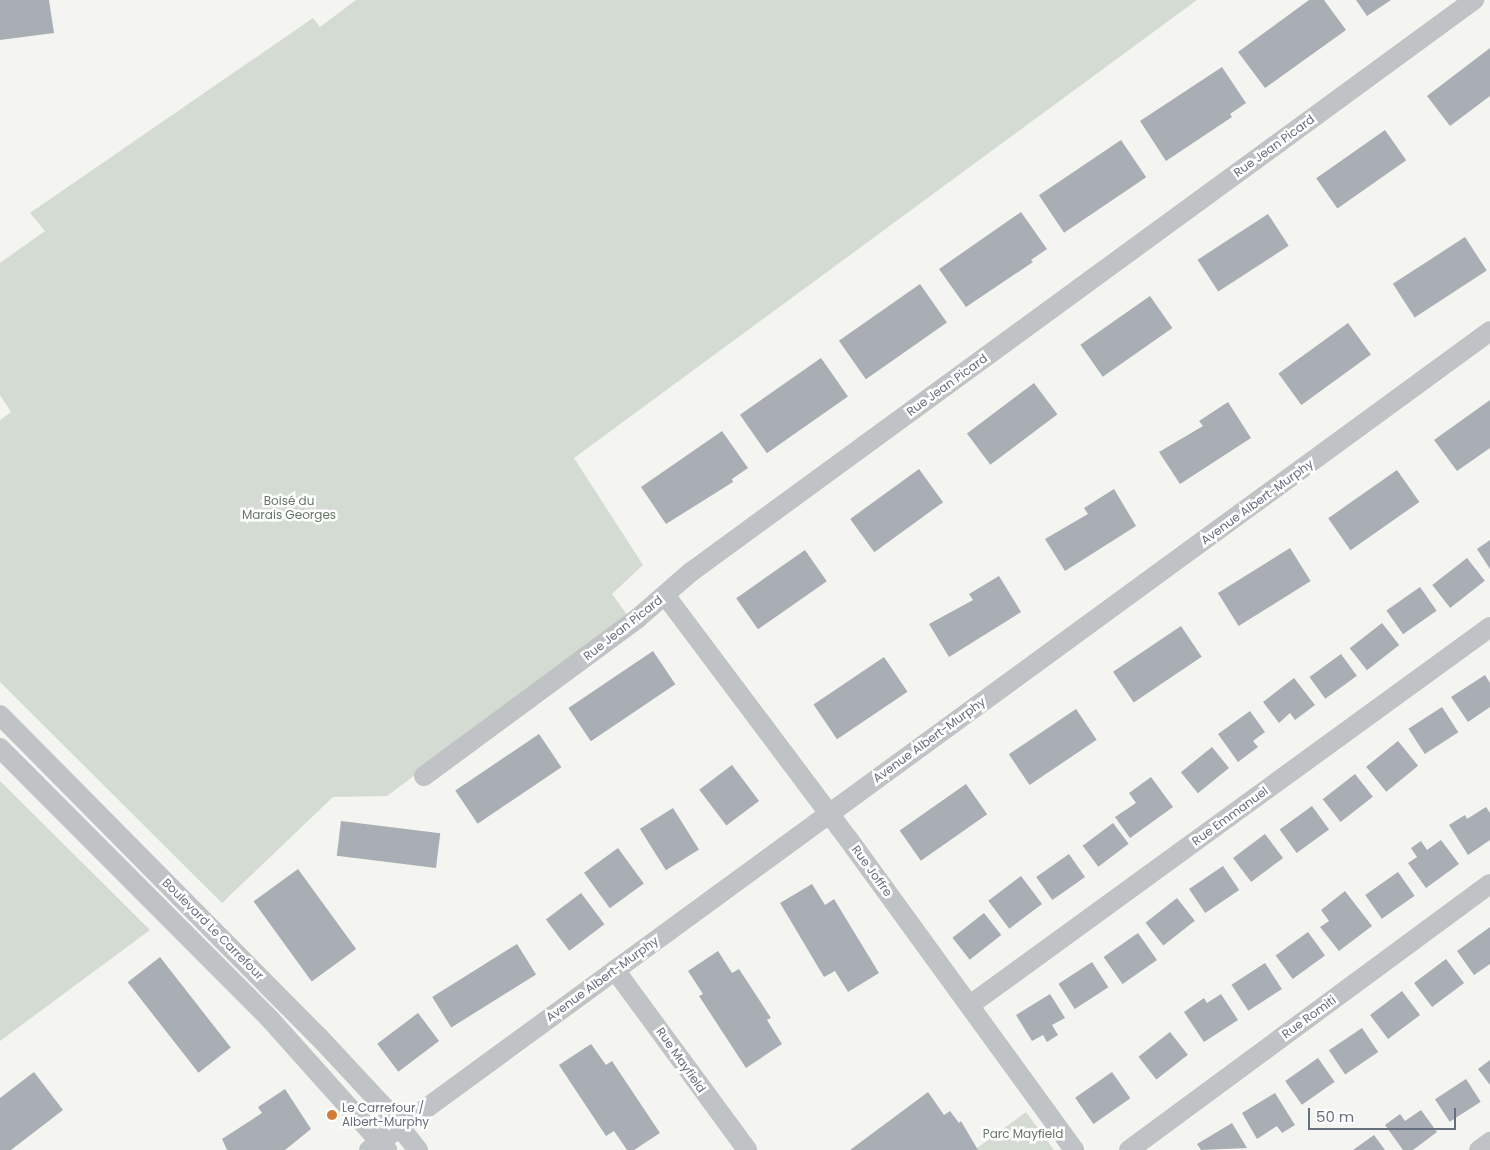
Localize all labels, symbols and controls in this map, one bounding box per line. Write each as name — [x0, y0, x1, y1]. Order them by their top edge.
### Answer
street label: Rue Jean Picard — [1231, 112, 1317, 180]
street label: Rue Jean Picard — [904, 351, 990, 419]
street label: Avenue Albert-Murphy — [1198, 456, 1316, 548]
park label: Boisé du Marais Georges — [242, 494, 336, 522]
street label: Rue Jean Picard — [581, 593, 665, 663]
street label: Avenue Albert-Murphy — [870, 694, 988, 786]
street label: Rue Emmanuel — [1189, 784, 1271, 848]
street label: Rue Joffre — [849, 843, 895, 899]
street label: Boulevard Le Carrefour — [159, 875, 267, 983]
street label: Avenue Albert-Murphy — [543, 933, 661, 1025]
street label: Rue Romiti — [1279, 993, 1339, 1041]
street label: Rue Mayfield — [653, 1025, 709, 1095]
scale bar — [1310, 1098, 1458, 1130]
place label: Le Carrefour / Albert-Murphy — [342, 1101, 429, 1129]
text: 50 m — [1316, 1106, 1354, 1127]
marker: Le Carrefour / Albert-Murphy — [326, 1109, 338, 1121]
park label: Parc Mayfield — [983, 1127, 1063, 1141]

